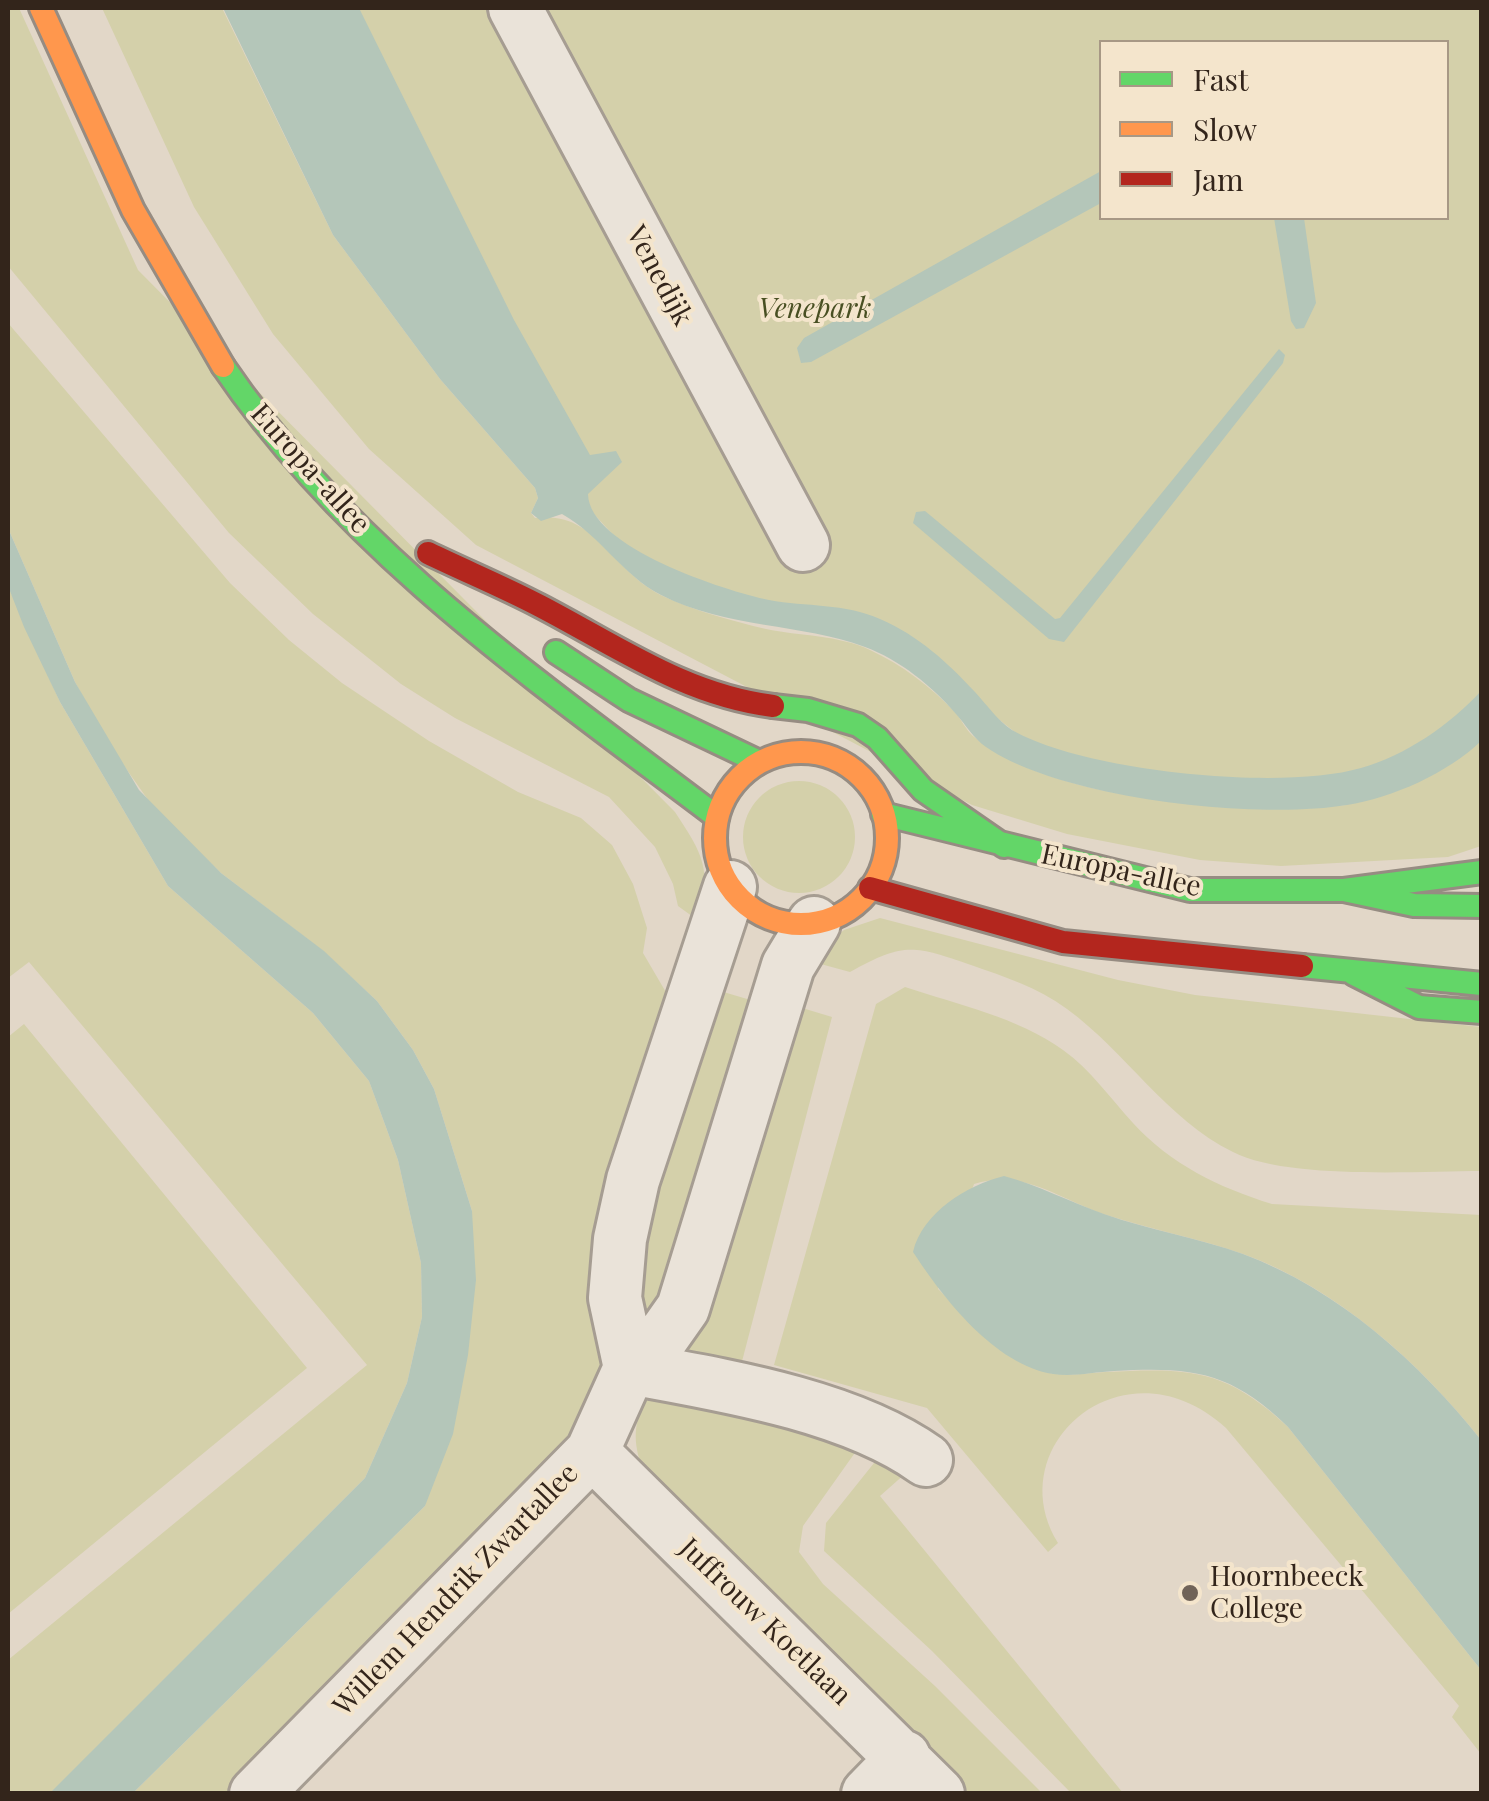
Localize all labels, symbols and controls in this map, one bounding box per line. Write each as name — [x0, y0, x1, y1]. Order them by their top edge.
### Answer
legend — [1099, 40, 1449, 220]
text: Fast — [1193, 59, 1249, 99]
text: Slow — [1193, 109, 1257, 149]
text: Jam — [1193, 159, 1244, 199]
street label: Venedijk — [619, 220, 699, 332]
park label: Venepark — [759, 292, 871, 326]
street label: Europa-allee — [243, 397, 377, 541]
street label: Europa-allee — [1038, 838, 1204, 904]
street label: Willem Hendrik Zwartallee — [327, 1457, 585, 1723]
street label: Juffrouw Koetlaan — [672, 1532, 858, 1712]
place label: Hoornbeeck College — [1210, 1560, 1364, 1626]
marker: Hoornbeeck College — [1179, 1582, 1201, 1604]

